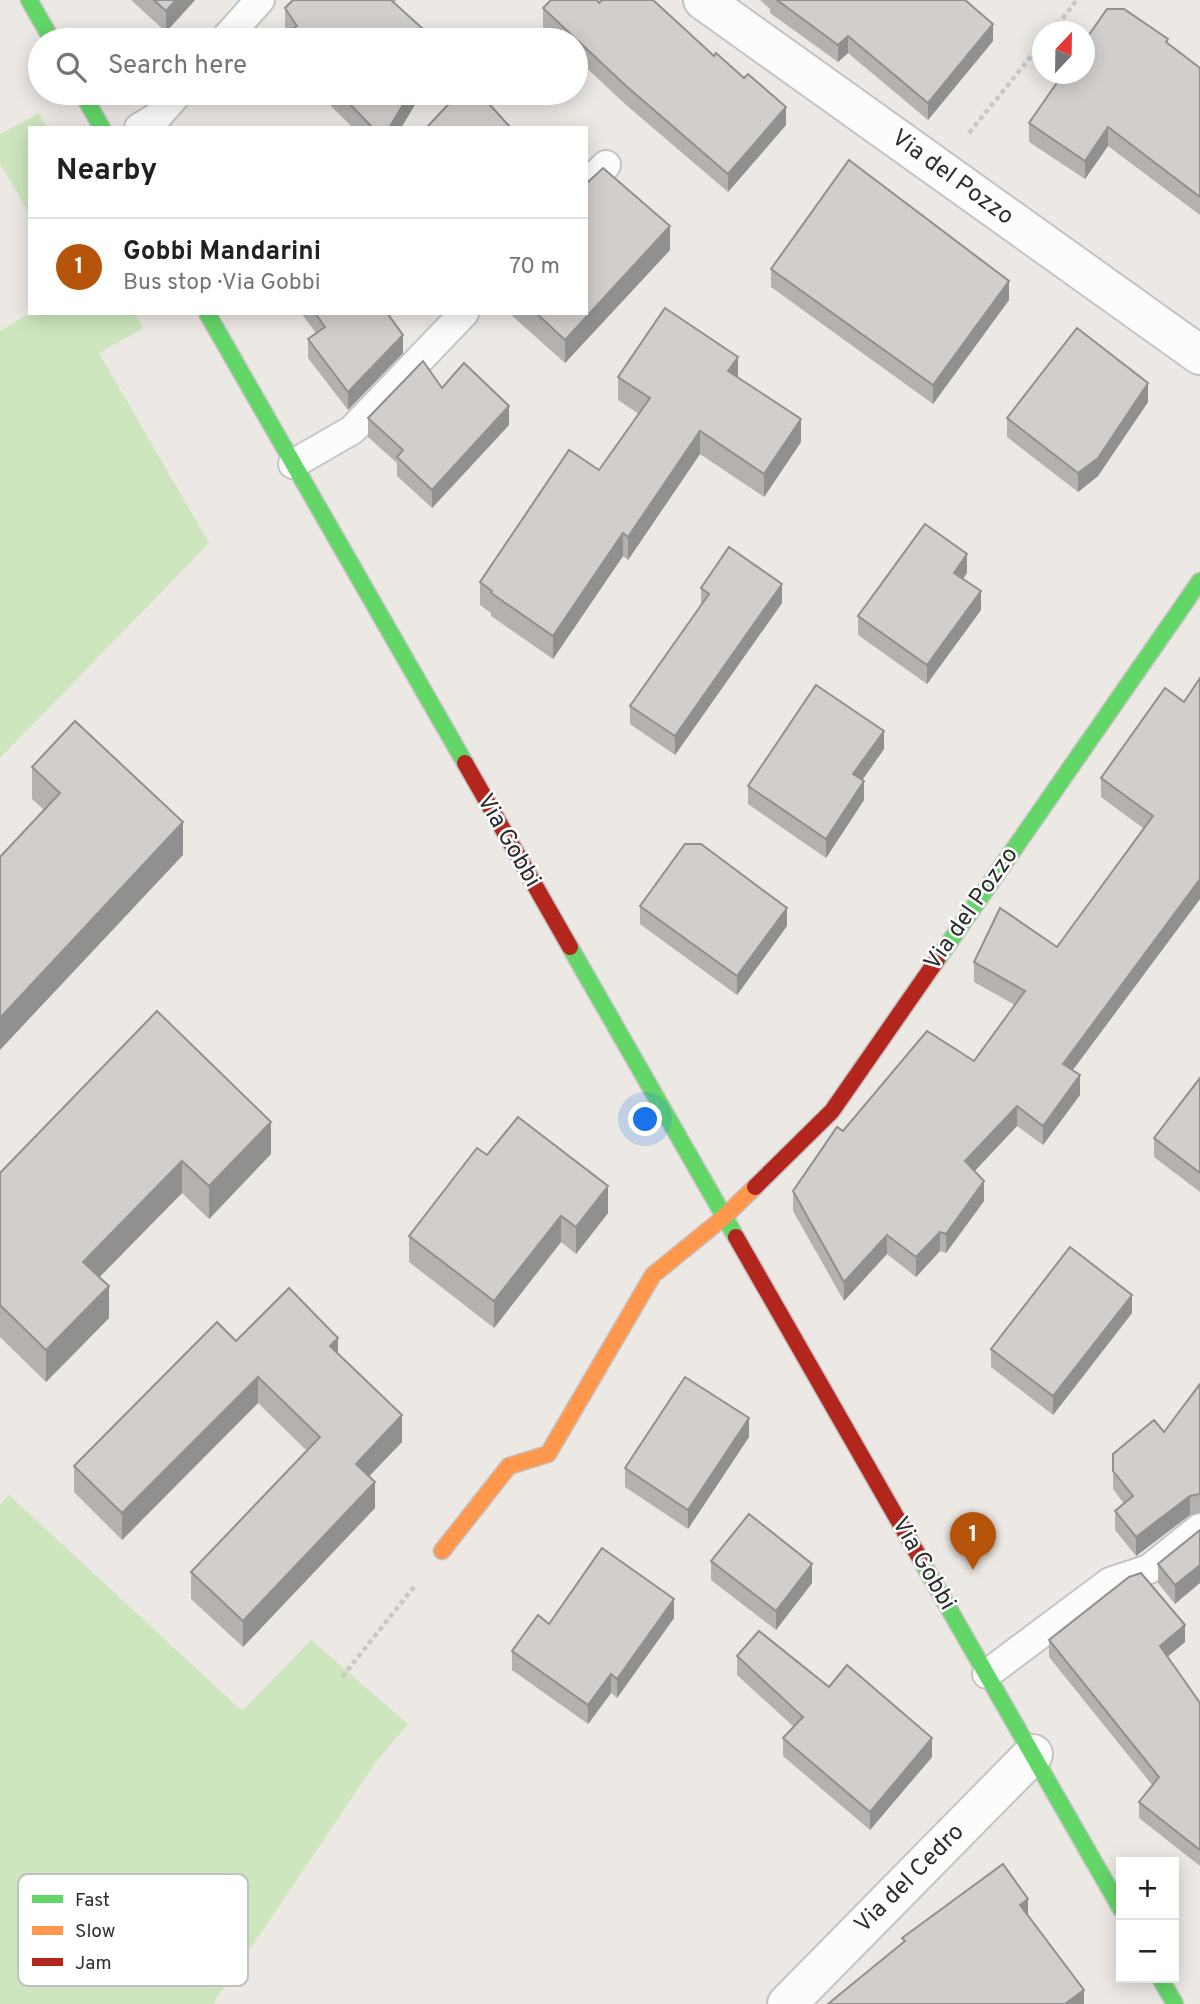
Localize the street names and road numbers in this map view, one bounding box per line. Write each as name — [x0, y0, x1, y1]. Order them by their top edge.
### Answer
street label: Via del Pozzo — [885, 124, 1019, 232]
street label: Via Gobbi — [469, 789, 547, 893]
street label: Via del Pozzo — [918, 841, 1026, 977]
street label: Via Gobbi — [884, 1512, 962, 1616]
street label: Via del Cedro — [849, 1818, 971, 1940]

